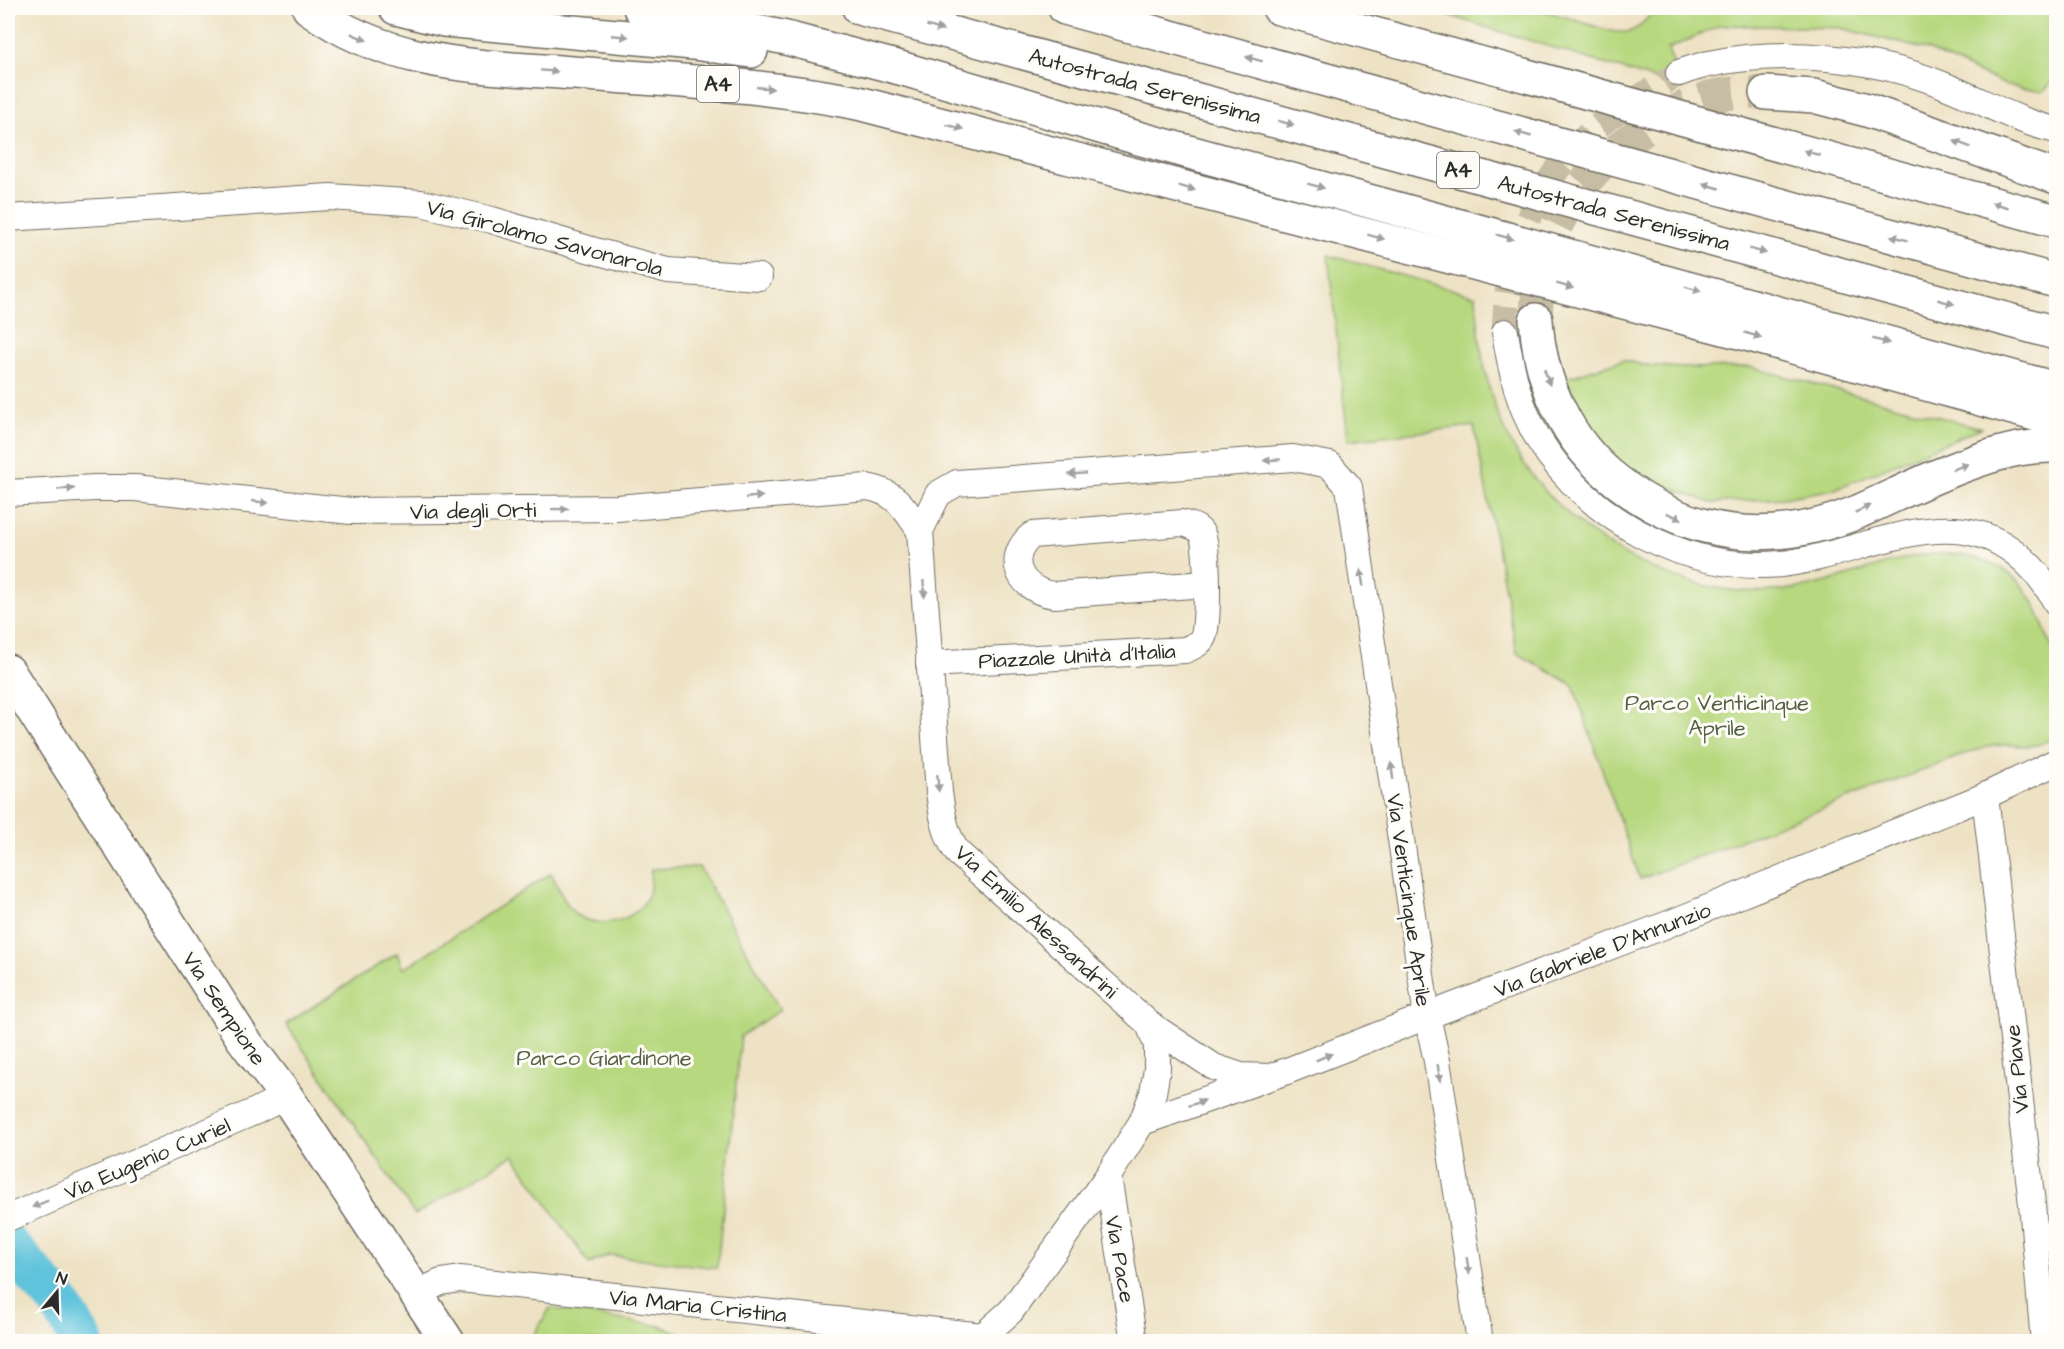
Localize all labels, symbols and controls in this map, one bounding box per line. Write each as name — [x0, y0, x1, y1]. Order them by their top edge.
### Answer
one-way arrow — [926, 24, 944, 34]
one-way arrow — [610, 31, 629, 41]
one-way arrow — [350, 33, 367, 42]
street label: Autostrada Serenissima — [1025, 41, 1264, 132]
one-way arrow — [1245, 54, 1263, 63]
one-way arrow — [540, 66, 559, 76]
road number: A4 — [697, 66, 739, 102]
one-way arrow — [755, 83, 774, 93]
one-way arrow — [1276, 119, 1295, 129]
one-way arrow — [946, 123, 965, 133]
one-way arrow — [1514, 128, 1532, 138]
one-way arrow — [1952, 139, 1970, 149]
one-way arrow — [1803, 148, 1821, 157]
road number: A4 — [1437, 152, 1479, 188]
street label: Autostrada Serenissima — [1494, 168, 1733, 259]
one-way arrow — [1702, 181, 1720, 190]
one-way arrow — [1307, 182, 1326, 192]
one-way arrow — [1178, 184, 1196, 193]
street label: Via Girolamo Savonarola — [423, 192, 666, 285]
one-way arrow — [1991, 200, 2009, 209]
one-way arrow — [1367, 233, 1385, 242]
one-way arrow — [1496, 233, 1514, 243]
one-way arrow — [1890, 233, 1908, 242]
one-way arrow — [1748, 247, 1767, 257]
one-way arrow — [1556, 282, 1574, 292]
one-way arrow — [1684, 285, 1702, 294]
one-way arrow — [1937, 298, 1955, 308]
one-way arrow — [1744, 331, 1762, 341]
one-way arrow — [1872, 336, 1890, 346]
one-way arrow — [1542, 368, 1552, 386]
one-way arrow — [1262, 455, 1281, 465]
one-way arrow — [1952, 461, 1970, 471]
one-way arrow — [1068, 469, 1087, 479]
one-way arrow — [56, 485, 75, 494]
one-way arrow — [745, 492, 764, 502]
street label: Via degli Orti — [410, 495, 536, 529]
one-way arrow — [251, 497, 270, 507]
one-way arrow — [550, 504, 569, 513]
one-way arrow — [1854, 504, 1872, 513]
one-way arrow — [1665, 512, 1683, 521]
one-way arrow — [1357, 568, 1366, 587]
one-way arrow — [919, 579, 929, 598]
street label: Piazzale Unità d'Italia — [978, 636, 1177, 677]
park label: Parco Venticinque Aprile — [1625, 688, 1809, 744]
one-way arrow — [1387, 761, 1396, 780]
one-way arrow — [933, 774, 943, 793]
street label: Via Venticinque Aprile — [1378, 792, 1439, 1009]
street label: Via Emilio Alessandrini — [947, 838, 1125, 1006]
street label: Via Gabriele D'Annunzio — [1490, 894, 1716, 1006]
street label: Via Sempione — [174, 946, 273, 1072]
street label: Via Piave — [1997, 1023, 2038, 1115]
park label: Parco Giardinone — [516, 1043, 692, 1074]
one-way arrow — [1315, 1052, 1333, 1061]
one-way arrow — [1435, 1064, 1444, 1083]
one-way arrow — [1188, 1097, 1206, 1107]
street label: Via Eugenio Curiel — [60, 1110, 236, 1209]
one-way arrow — [31, 1200, 49, 1209]
street label: Via Pace — [1097, 1213, 1142, 1305]
one-way arrow — [1464, 1256, 1473, 1275]
north arrow — [27, 1262, 87, 1322]
text: N — [53, 1267, 70, 1291]
street label: Via Maria Cristina — [607, 1282, 788, 1331]

